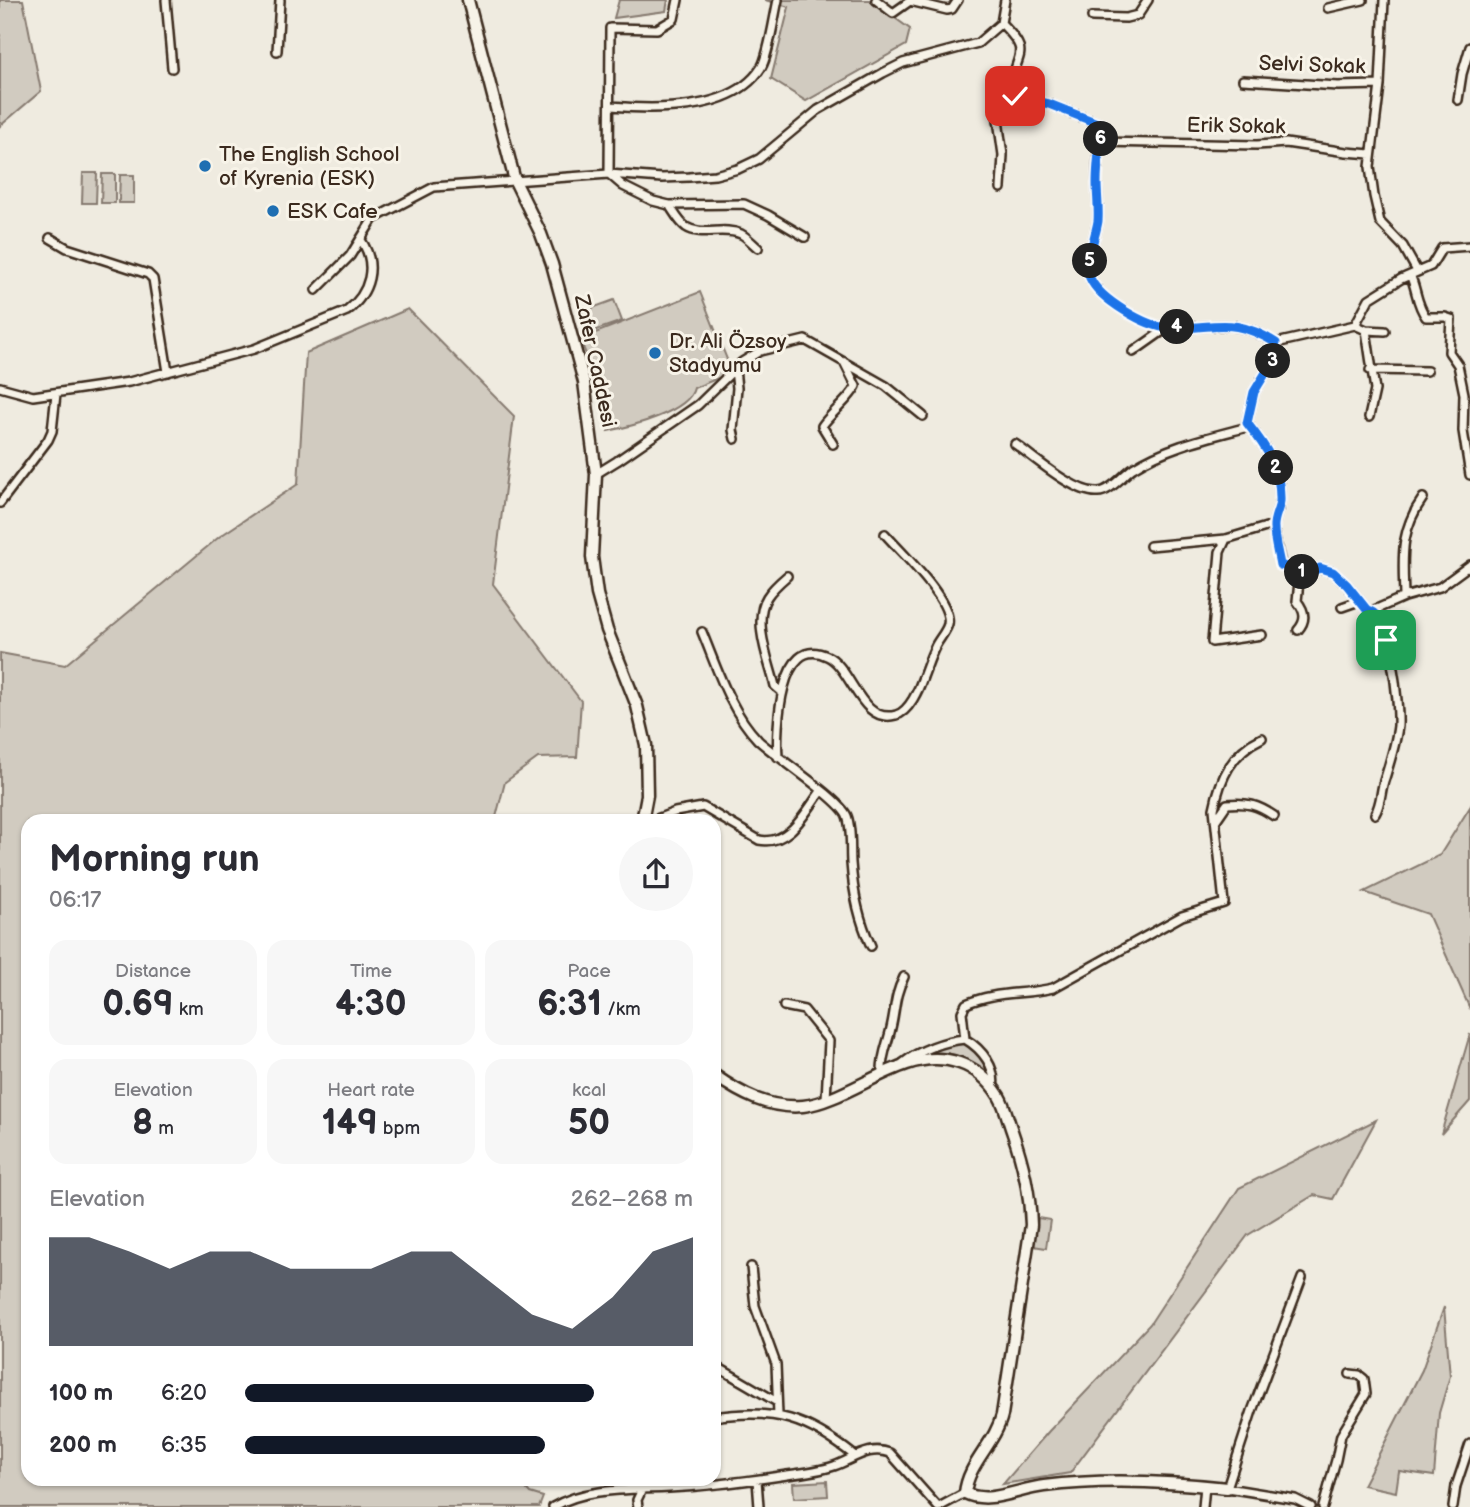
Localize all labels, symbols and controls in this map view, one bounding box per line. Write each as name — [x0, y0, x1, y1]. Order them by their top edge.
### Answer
street label: Selvi Sokak — [1258, 51, 1367, 79]
pin — [985, 66, 1045, 126]
icon: check — [996, 77, 1034, 115]
street label: Erik Sokak — [1186, 113, 1286, 139]
pin: 6 — [1084, 122, 1118, 156]
text: 6 — [1095, 127, 1106, 150]
place label: The English School of Kyrenia (ESK) — [219, 142, 399, 191]
marker: The English School of Kyrenia (ESK) — [197, 158, 213, 174]
place label: ESK Cafe — [287, 199, 378, 224]
marker: ESK Cafe — [265, 203, 281, 219]
pin: 5 — [1072, 244, 1108, 278]
text: 5 — [1084, 249, 1095, 272]
street label: Zafer Caddesi — [569, 291, 621, 430]
pin: 4 — [1160, 310, 1194, 344]
text: 4 — [1171, 315, 1182, 338]
place label: Dr. Ali Özsoy Stadyumu — [669, 329, 787, 378]
pin: 3 — [1256, 344, 1290, 378]
marker: Dr. Ali Özsoy Stadyumu — [647, 345, 663, 361]
text: 3 — [1267, 349, 1278, 372]
pin: 2 — [1258, 450, 1294, 486]
text: 2 — [1270, 456, 1281, 479]
pin: 1 — [1284, 554, 1320, 590]
text: 1 — [1298, 560, 1306, 583]
pin — [1356, 610, 1416, 670]
icon: arrive — [1367, 621, 1405, 659]
text: Morning run — [49, 837, 260, 882]
button: share — [619, 837, 693, 911]
text: 06:17 — [49, 886, 101, 914]
text: Distance — [115, 960, 191, 983]
text: Time — [350, 960, 392, 983]
text: Pace — [567, 960, 611, 983]
text: 0.69 — [102, 983, 174, 1026]
text: 4:30 — [335, 983, 407, 1026]
text: 6:31 — [537, 983, 602, 1026]
text: km — [174, 998, 204, 1021]
text: /km — [602, 998, 641, 1021]
text: Elevation — [113, 1079, 193, 1102]
text: Heart rate — [327, 1079, 415, 1102]
text: kcal — [572, 1079, 606, 1102]
text: 8 — [132, 1102, 153, 1145]
text: 149 — [322, 1102, 378, 1145]
text: 50 — [568, 1102, 610, 1145]
text: m — [153, 1117, 174, 1140]
text: bpm — [378, 1117, 420, 1140]
text: Elevation — [49, 1185, 145, 1213]
text: 262–268 m — [570, 1185, 693, 1213]
text: 100 m — [49, 1379, 113, 1407]
text: 6:20 — [161, 1379, 207, 1407]
text: 200 m — [49, 1431, 117, 1459]
text: 6:35 — [161, 1431, 207, 1459]

